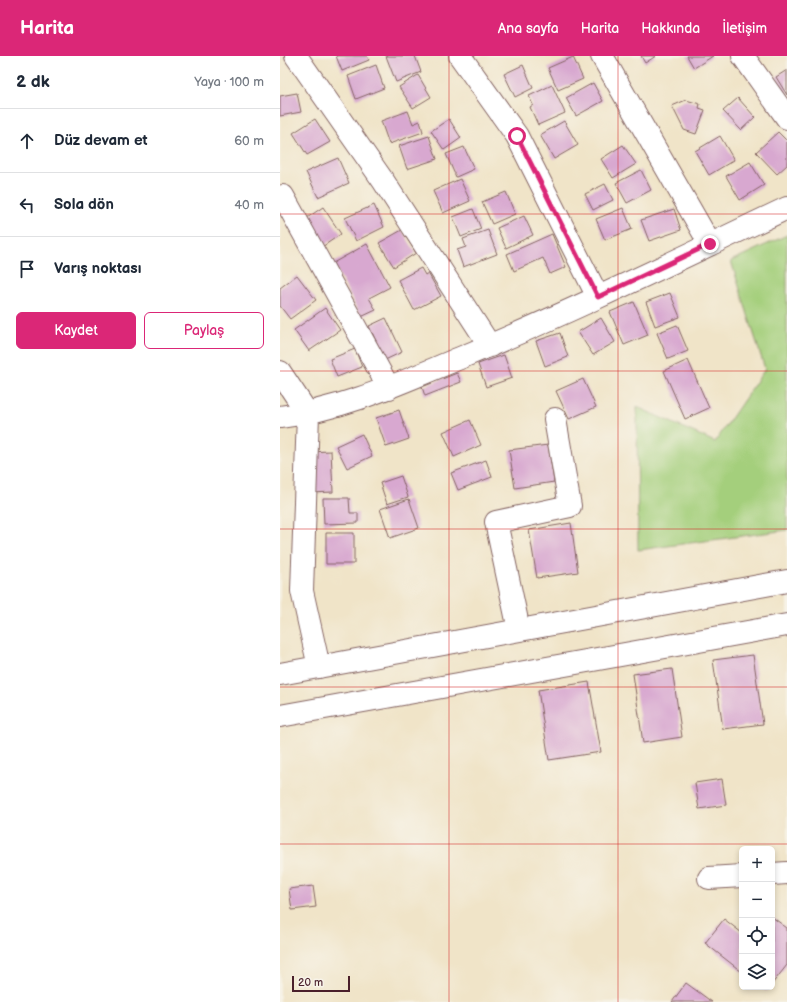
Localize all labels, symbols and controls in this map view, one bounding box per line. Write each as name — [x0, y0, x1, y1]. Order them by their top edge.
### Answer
text: Harita — [20, 17, 74, 40]
text: Ana sayfa — [498, 20, 559, 37]
text: Harita — [581, 20, 619, 37]
text: Hakkında — [641, 20, 700, 37]
text: İletişim — [722, 20, 767, 37]
text: 2 dk — [16, 72, 50, 92]
text: Yaya · 100 m — [194, 74, 264, 90]
route start — [508, 127, 526, 145]
icon: ahead — [16, 130, 38, 152]
text: Düz devam et — [54, 131, 148, 150]
text: 60 m — [234, 133, 264, 149]
icon: left — [16, 194, 38, 216]
text: Sola dön — [54, 195, 114, 214]
text: 40 m — [234, 197, 264, 213]
route end — [701, 235, 719, 253]
icon: arrive — [16, 258, 38, 280]
text: Varış noktası — [54, 259, 141, 278]
button: Kaydet — [16, 312, 136, 349]
button: Paylaş — [144, 312, 264, 349]
map controls — [739, 846, 775, 990]
button: + — [739, 846, 775, 882]
button: − — [739, 882, 775, 918]
button: locate — [739, 918, 775, 954]
button: layers — [739, 954, 775, 990]
scale bar — [292, 974, 350, 993]
text: 20 m — [298, 976, 323, 989]

